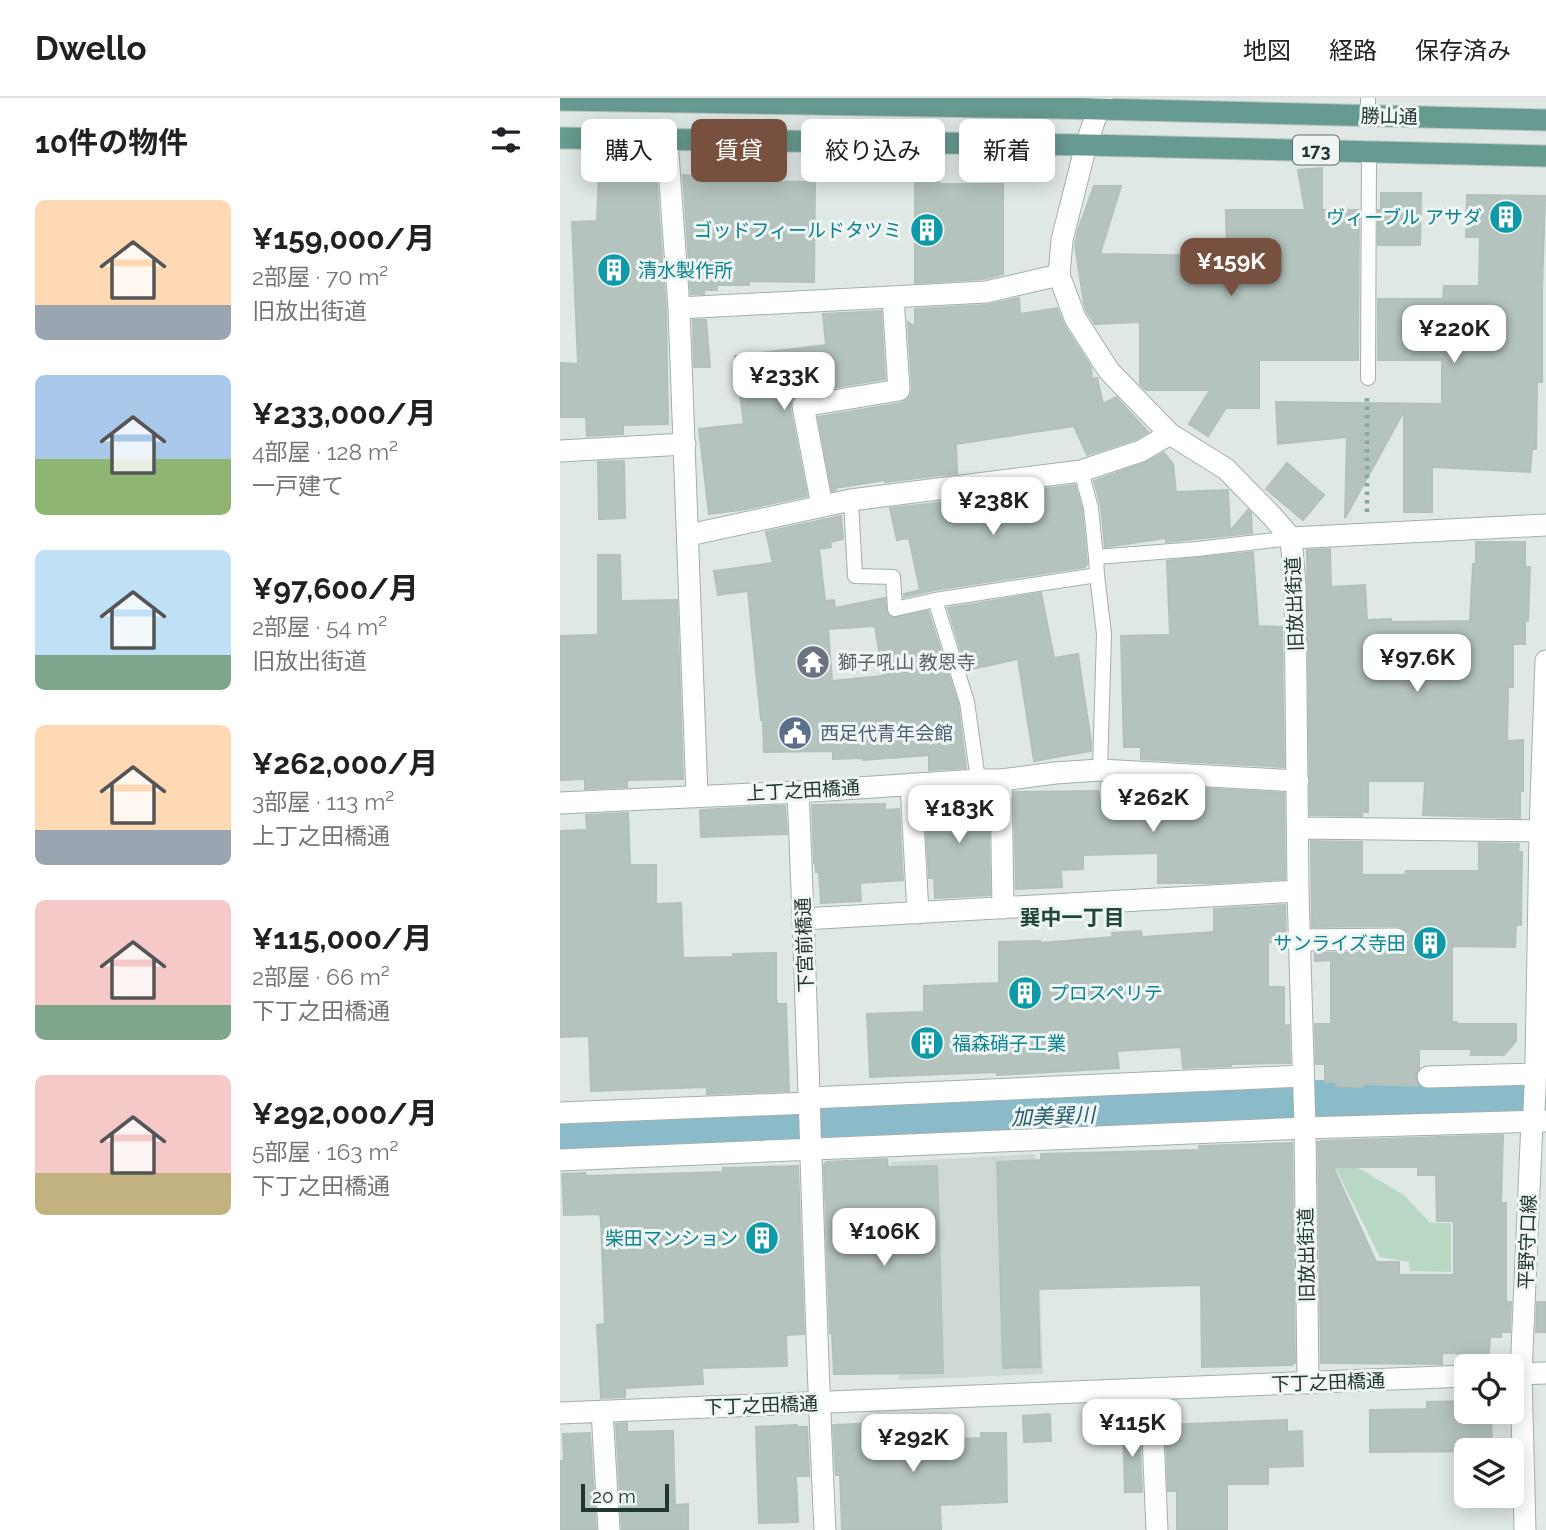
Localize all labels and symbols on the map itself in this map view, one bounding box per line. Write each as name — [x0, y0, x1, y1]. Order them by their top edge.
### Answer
street label: 勝山通 — [1360, 105, 1418, 127]
road number: 173 — [1293, 136, 1339, 164]
building icon: ヴィーブル アサダ — [1487, 198, 1525, 236]
place label: ヴィーブル アサダ — [1326, 206, 1482, 228]
building icon: ゴッドフィールドタツミ — [908, 211, 946, 249]
place label: ゴッドフィールドタツミ — [693, 219, 902, 241]
pin: ¥159K — [1182, 238, 1280, 298]
building icon: 清水製作所 — [595, 251, 633, 289]
place label: 清水製作所 — [638, 259, 733, 281]
pin: ¥220K — [1405, 306, 1503, 365]
pin: ¥233K — [735, 352, 833, 412]
pin: ¥238K — [944, 478, 1042, 537]
street label: 旧放出街道 — [1281, 556, 1307, 652]
pin: ¥97.6K — [1360, 634, 1474, 694]
temple icon: 獅子吼山 教恩寺 — [794, 643, 832, 681]
place label: 獅子吼山 教恩寺 — [838, 651, 976, 673]
public building icon: 西足代青年会館 — [776, 714, 814, 752]
place label: 西足代青年会館 — [820, 722, 953, 744]
pin: ¥262K — [1104, 774, 1202, 834]
street label: 上丁之田橋通 — [745, 776, 861, 804]
pin: ¥183K — [910, 786, 1008, 845]
street label: 下宮前橋通 — [791, 897, 817, 993]
district label: 巽中一丁目 — [1020, 905, 1125, 930]
building icon: サンライズ寺田 — [1411, 924, 1449, 962]
place label: サンライズ寺田 — [1274, 932, 1406, 954]
building icon: プロスペリテ — [1006, 974, 1044, 1012]
place label: プロスペリテ — [1050, 982, 1163, 1004]
building icon: 福森硝子工業 — [908, 1024, 946, 1062]
place label: 福森硝子工業 — [952, 1032, 1066, 1054]
water label: 加美巽川 — [1011, 1102, 1097, 1130]
street label: 平野守口線 — [1514, 1194, 1540, 1290]
street label: 旧放出街道 — [1294, 1207, 1318, 1303]
pin: ¥106K — [835, 1208, 933, 1268]
building icon: 柴田マンション — [743, 1219, 781, 1257]
place label: 柴田マンション — [605, 1227, 738, 1249]
street label: 下丁之田橋通 — [1271, 1369, 1385, 1395]
street label: 下丁之田橋通 — [704, 1392, 818, 1418]
pin: ¥115K — [1083, 1400, 1181, 1459]
pin: ¥292K — [864, 1414, 962, 1474]
scale bar — [581, 1481, 668, 1513]

